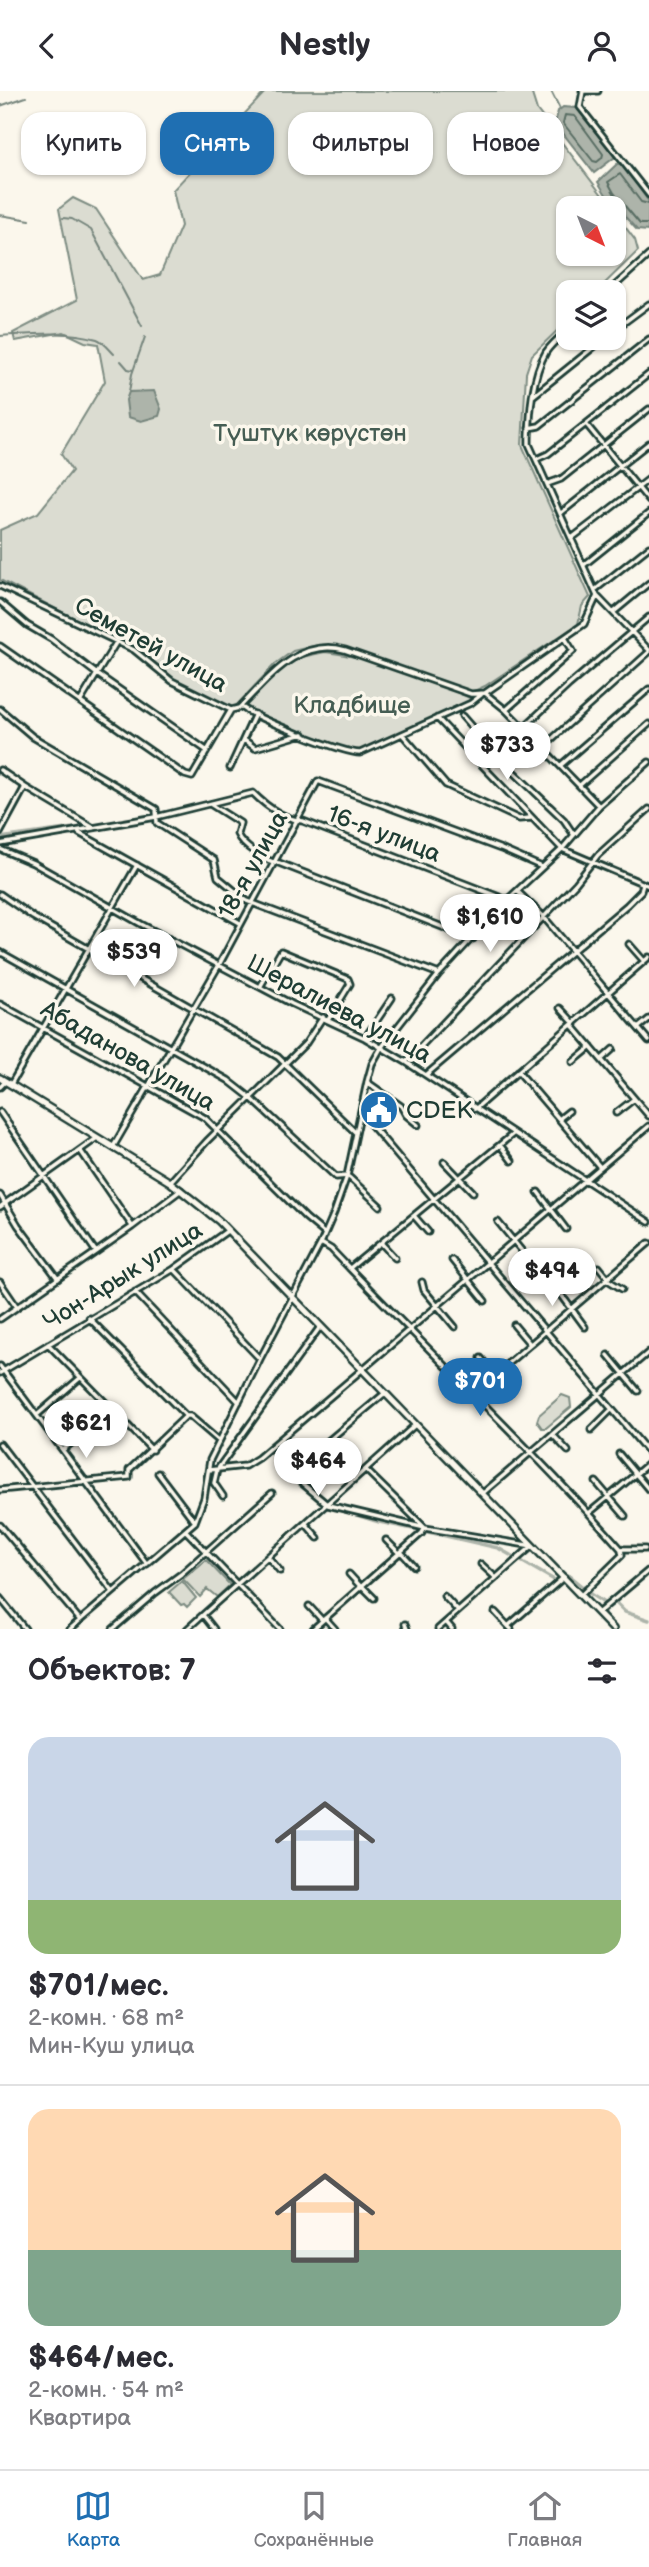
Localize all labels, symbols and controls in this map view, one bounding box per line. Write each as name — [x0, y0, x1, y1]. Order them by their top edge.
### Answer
text: Nestly — [279, 26, 370, 65]
icon: back — [28, 27, 66, 65]
icon: person — [583, 27, 621, 65]
chip: Купить — [21, 112, 146, 175]
chip: Снять — [160, 112, 274, 175]
chip: Фильтры — [288, 112, 433, 175]
chip: Новое — [447, 112, 564, 175]
north arrow — [556, 196, 626, 266]
map controls — [556, 196, 626, 350]
button: layers — [556, 280, 626, 350]
park label: Түштүк көрүстөн — [213, 419, 407, 448]
street label: Семетей улица — [70, 591, 232, 699]
park label: Кладбище — [293, 691, 411, 720]
pin: $733 — [466, 723, 548, 782]
text: $733 — [480, 731, 534, 759]
street label: 16-я улица — [323, 799, 445, 869]
street label: 18-я улица — [212, 806, 294, 924]
pin: $1,610 — [433, 895, 547, 954]
text: $1,610 — [456, 903, 524, 931]
pin: $539 — [93, 929, 175, 989]
text: $539 — [106, 938, 162, 966]
street label: Шералиева улица — [242, 948, 436, 1070]
street label: Абаданова улица — [35, 994, 220, 1118]
public building icon: CDEK — [358, 1089, 400, 1131]
place label: CDEK — [406, 1096, 472, 1125]
street label: Чон-Арык улица — [38, 1216, 208, 1336]
pin: $494 — [511, 1249, 593, 1308]
text: $494 — [524, 1257, 580, 1285]
pin: $701 — [439, 1359, 521, 1418]
text: $701 — [454, 1367, 506, 1395]
pin: $621 — [45, 1401, 127, 1460]
text: $621 — [60, 1409, 112, 1437]
pin: $464 — [277, 1439, 359, 1498]
text: $464 — [290, 1447, 346, 1475]
icon: filters — [583, 1652, 621, 1690]
text: Объектов: 7 — [28, 1653, 196, 1689]
icon: home — [262, 1783, 388, 1909]
text: $701/мес. — [28, 1968, 169, 2004]
text: 2-комн. · 68 m² — [28, 2004, 184, 2032]
text: Мин-Куш улица — [28, 2032, 195, 2060]
icon: home — [262, 2155, 388, 2281]
text: $464/мес. — [28, 2340, 174, 2376]
text: 2-комн. · 54 m² — [28, 2376, 184, 2404]
text: Квартира — [28, 2404, 131, 2432]
tab: Карта — [67, 2487, 120, 2552]
tab: Сохранённые — [254, 2487, 374, 2552]
tab: Главная — [507, 2487, 582, 2552]

